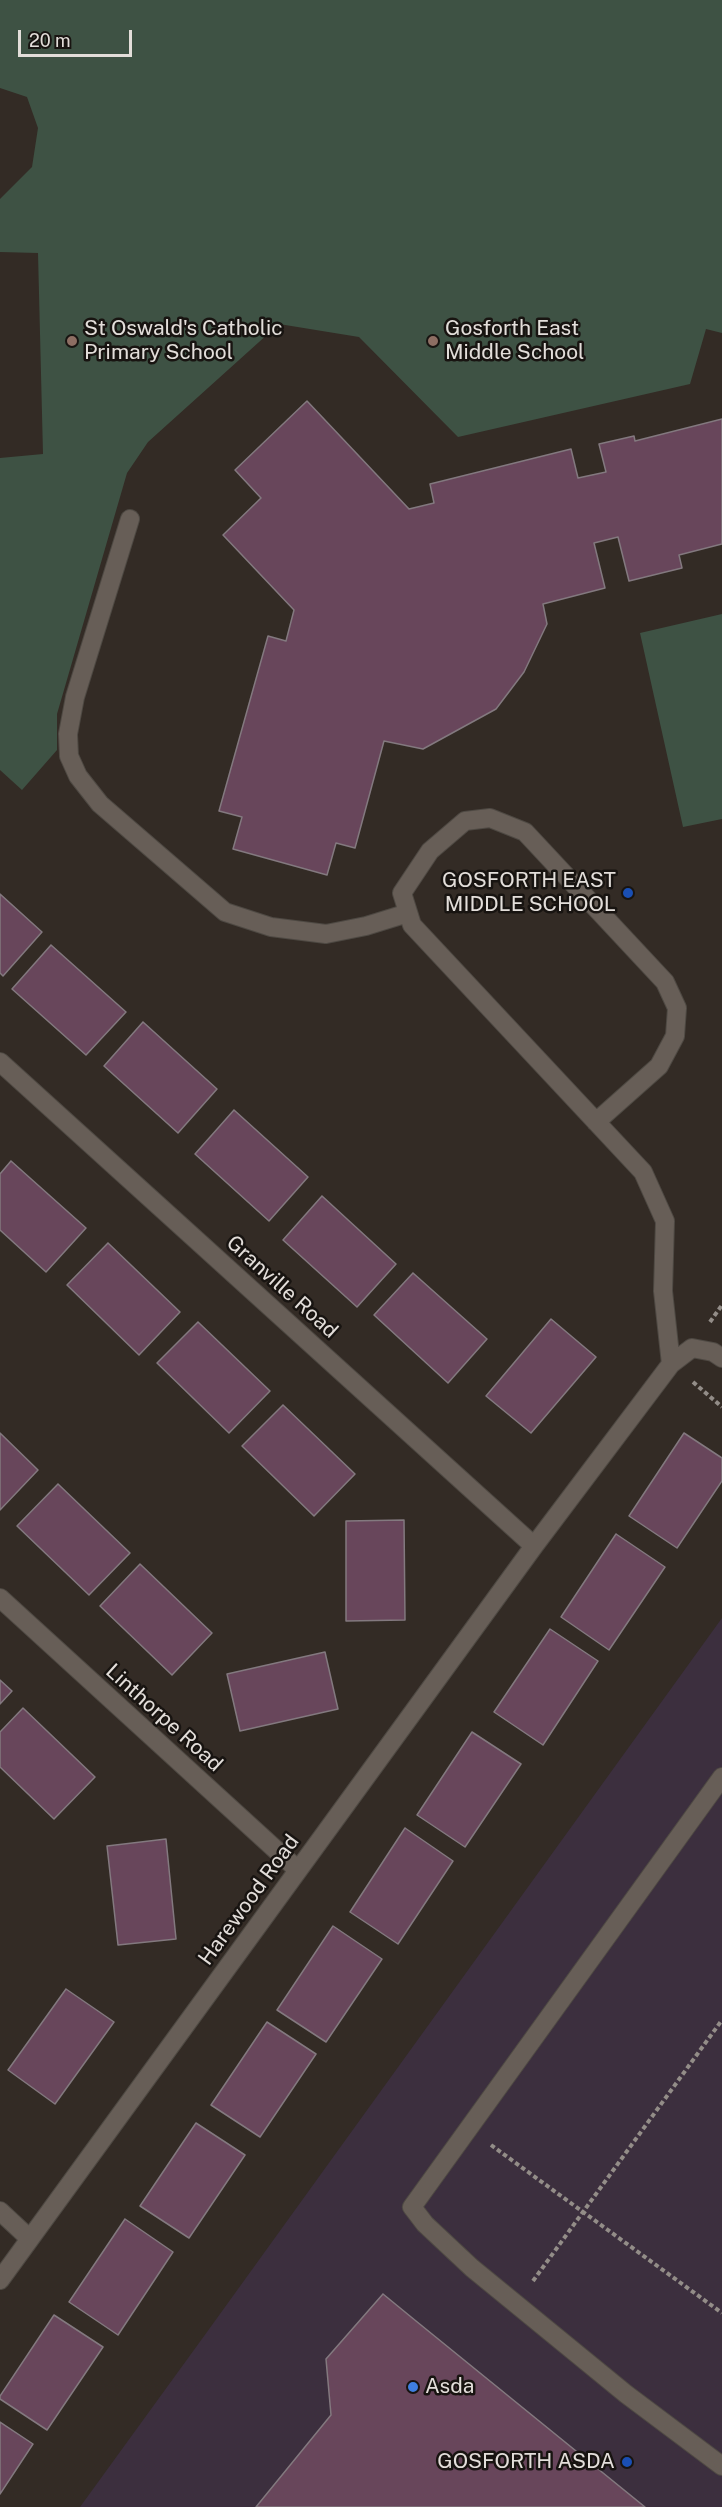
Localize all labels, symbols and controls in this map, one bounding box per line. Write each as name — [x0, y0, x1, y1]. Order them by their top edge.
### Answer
scale bar — [21, 18, 135, 56]
text: 20 m — [29, 30, 71, 51]
place label: St Oswald's Catholic Primary School — [84, 316, 283, 366]
place label: Gosforth East Middle School — [445, 316, 584, 366]
marker: St Oswald's Catholic Primary School — [65, 334, 79, 348]
marker: Gosforth East Middle School — [426, 334, 440, 348]
place label: GOSFORTH EAST MIDDLE SCHOOL — [442, 868, 616, 918]
marker: GOSFORTH EAST MIDDLE SCHOOL — [621, 886, 635, 900]
street label: Granville Road — [221, 1230, 343, 1344]
street label: Linthorpe Road — [100, 1659, 228, 1777]
street label: Harewood Road — [193, 1830, 305, 1970]
place label: Asda — [425, 2374, 474, 2400]
marker: Asda — [406, 2380, 420, 2394]
place label: GOSFORTH ASDA — [437, 2449, 615, 2475]
marker: GOSFORTH ASDA — [620, 2455, 634, 2469]

